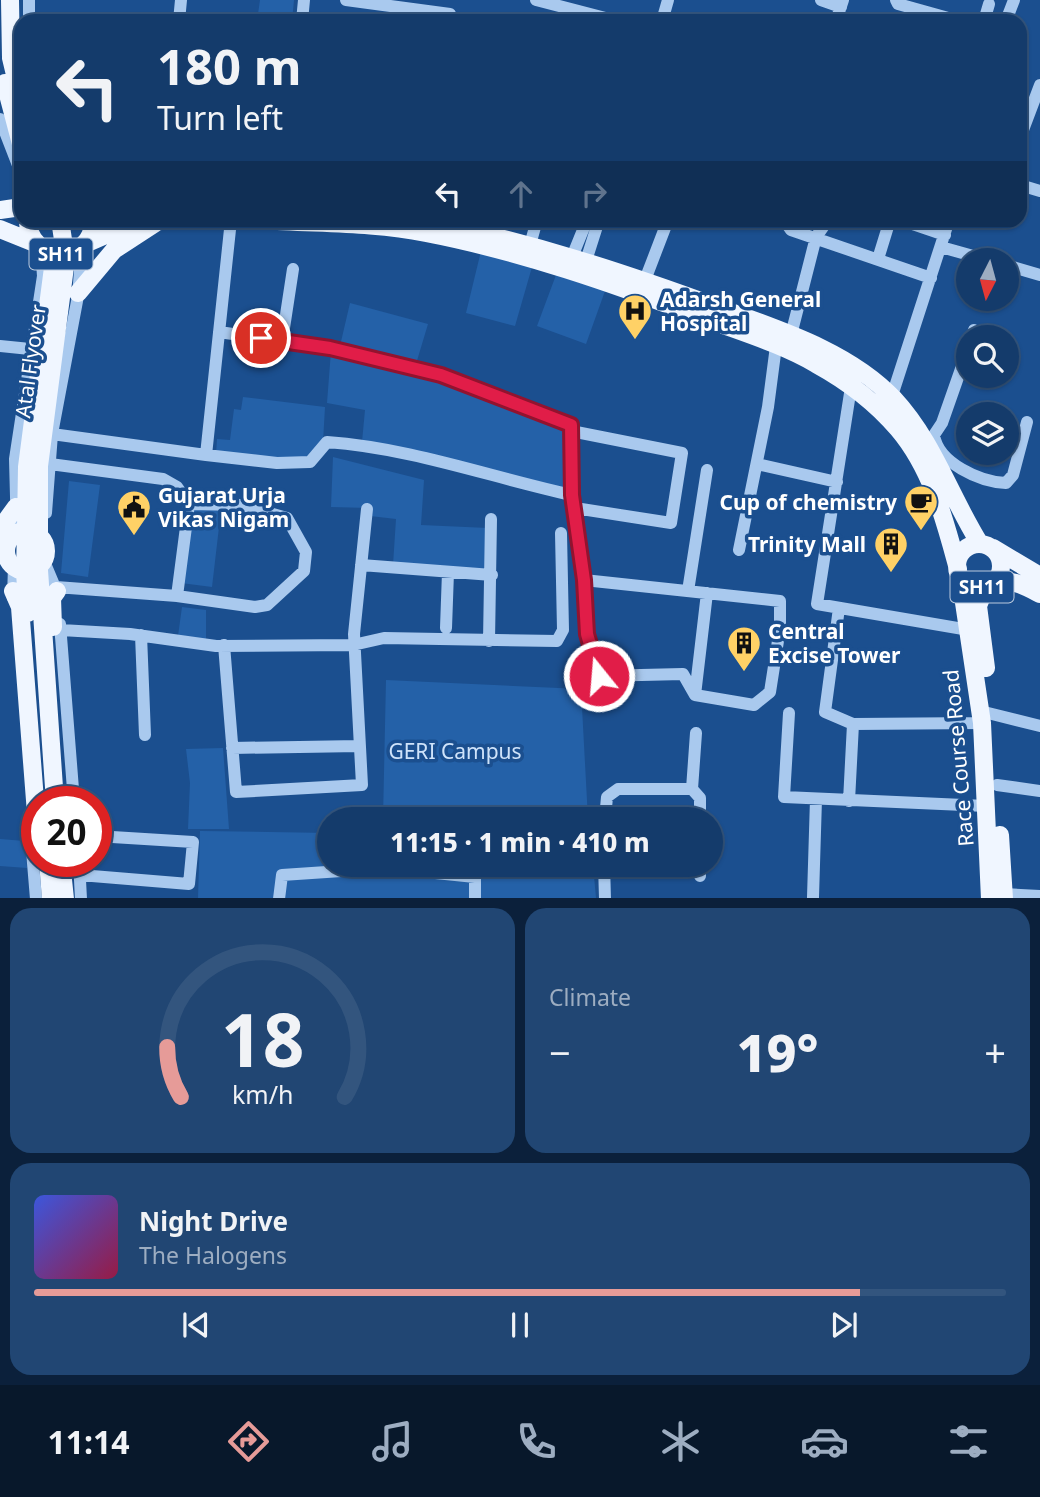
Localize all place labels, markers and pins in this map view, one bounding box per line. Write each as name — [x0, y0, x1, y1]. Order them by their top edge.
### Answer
place label: Adarsh General Hospital — [660, 285, 821, 337]
hospital icon: Adarsh General Hospital — [616, 292, 654, 341]
pin — [231, 308, 291, 368]
place label: Gujarat Urja Vikas Nigam — [158, 481, 289, 533]
cafe icon: Cup of chemistry — [902, 483, 940, 532]
public building icon: Gujarat Urja Vikas Nigam — [115, 488, 153, 537]
place label: Cup of chemistry — [720, 488, 897, 516]
building icon: Trinity Mall — [872, 525, 910, 574]
place label: Trinity Mall — [748, 530, 866, 558]
place label: Central Excise Tower — [768, 617, 901, 669]
building icon: Central Excise Tower — [725, 624, 763, 673]

